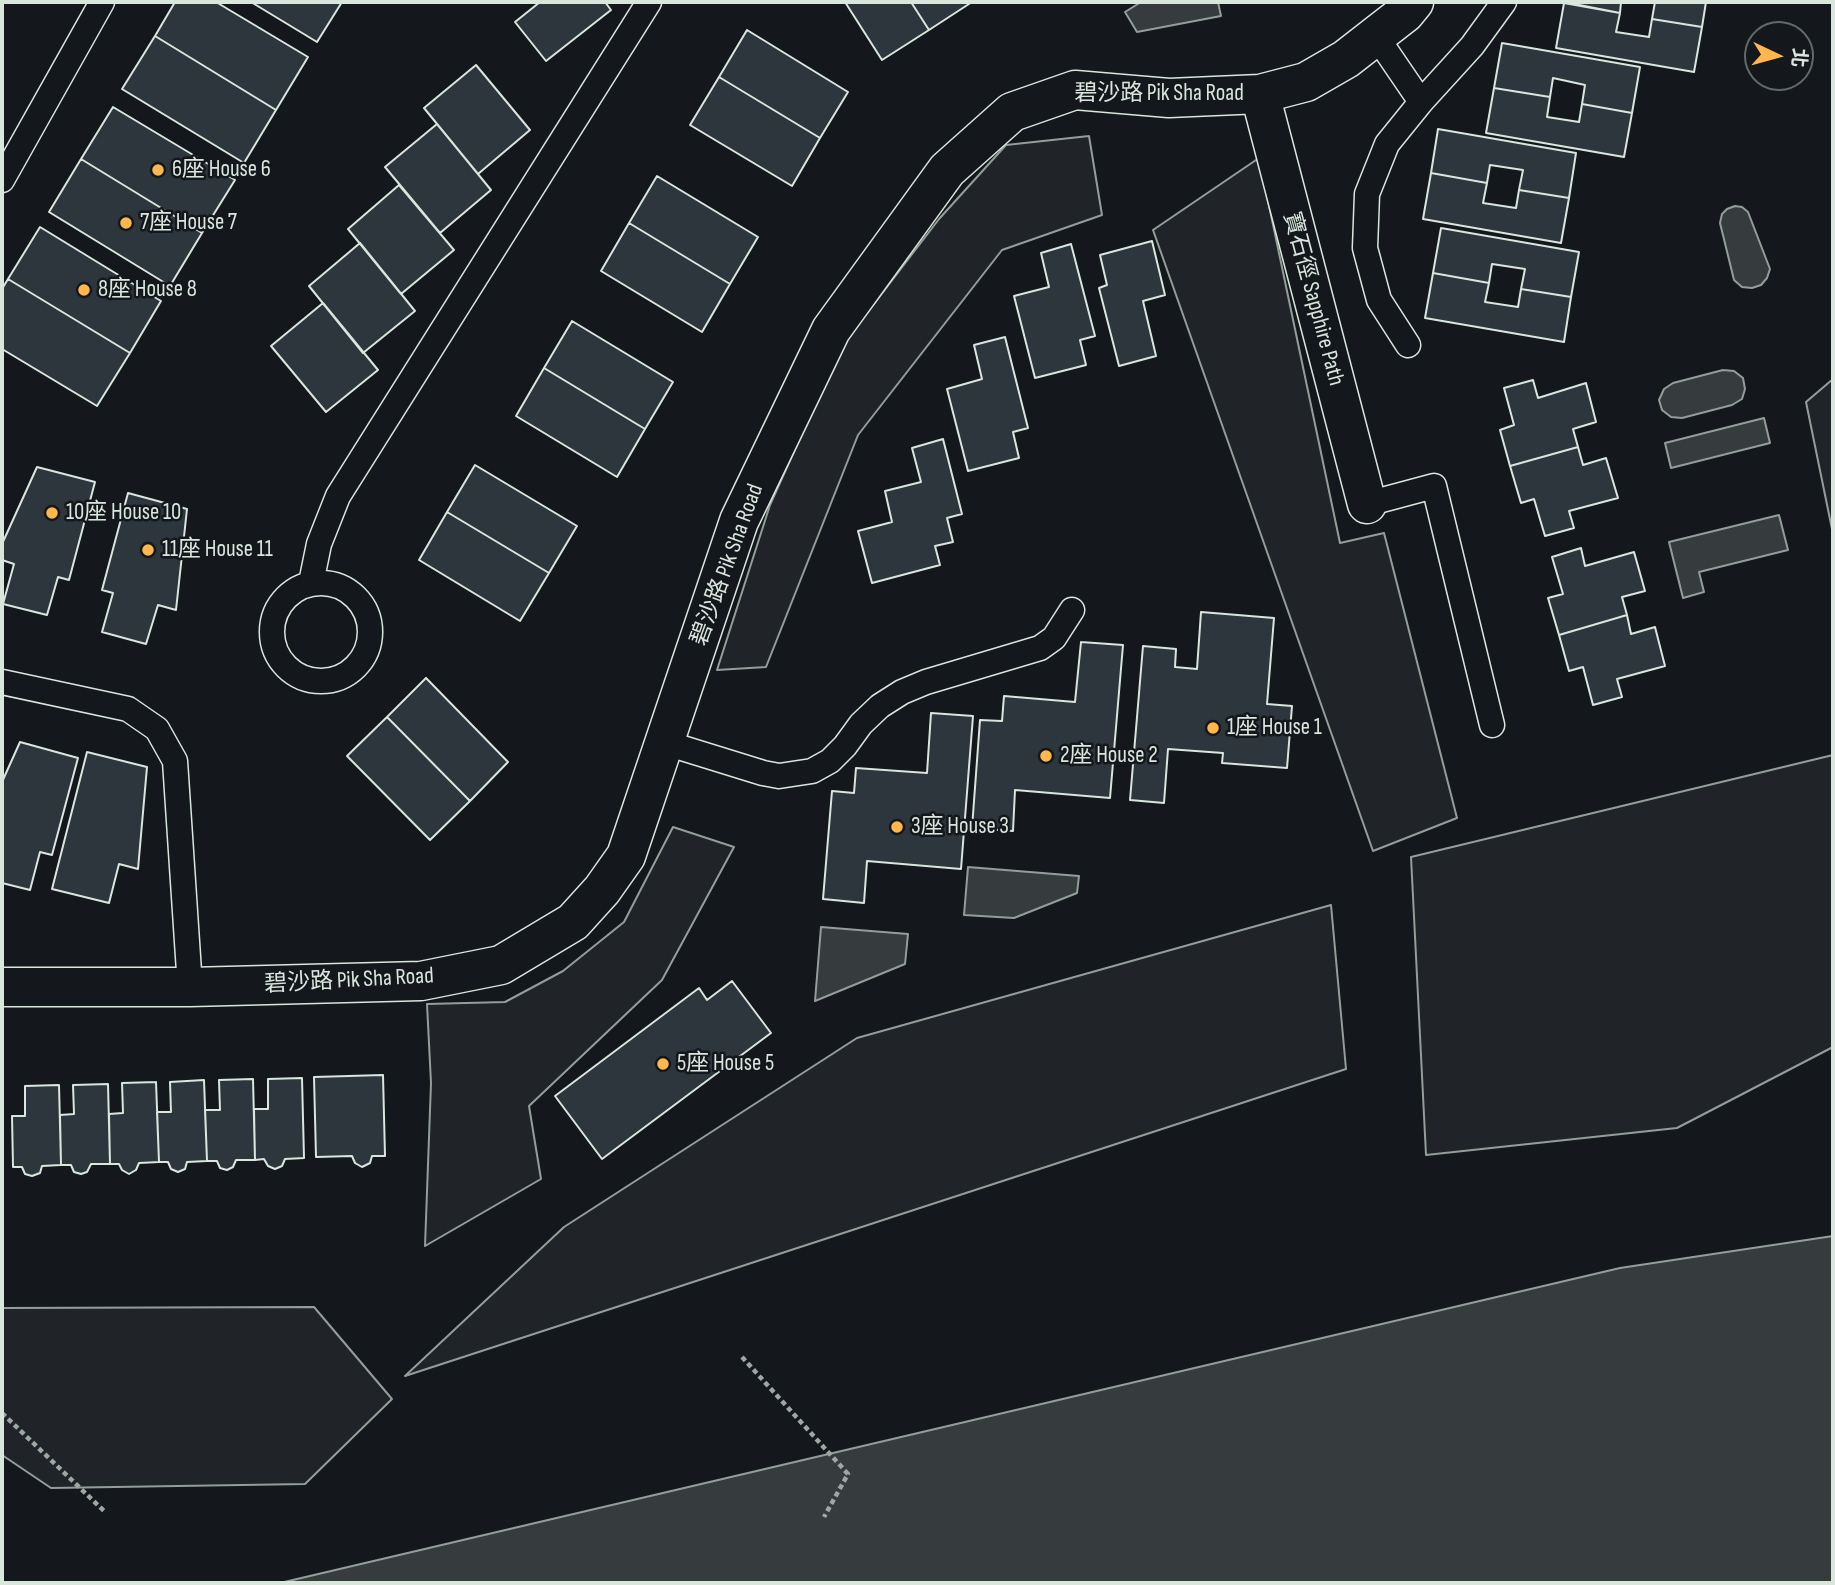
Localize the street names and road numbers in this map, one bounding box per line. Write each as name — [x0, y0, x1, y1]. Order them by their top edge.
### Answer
street label: 碧沙路 Pik Sha Road — [1074, 80, 1244, 108]
street label: 寶石徑 Sapphire Path — [1277, 209, 1349, 389]
street label: 碧沙路 Pik Sha Road — [686, 481, 770, 649]
street label: 碧沙路 Pik Sha Road — [264, 963, 434, 999]

